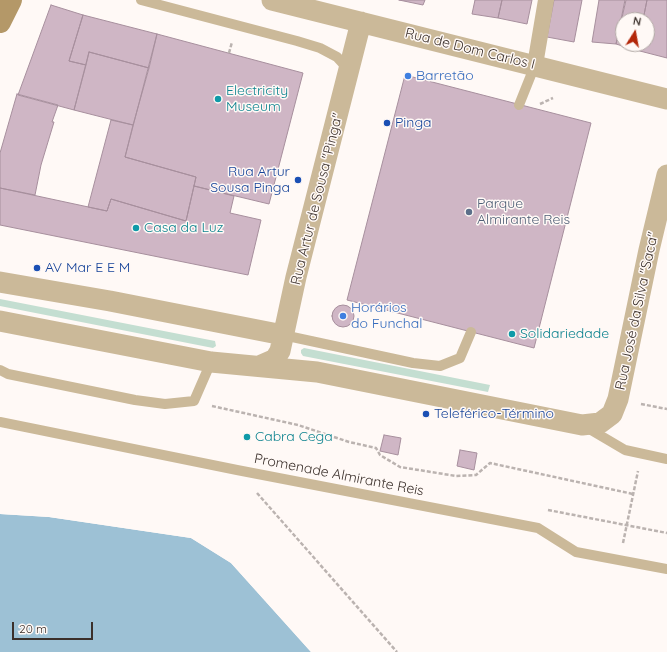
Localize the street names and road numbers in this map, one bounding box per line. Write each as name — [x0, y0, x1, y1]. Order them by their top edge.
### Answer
street label: Rua de Dom Carlos I — [403, 25, 537, 73]
street label: Rua Artur de Sousa "Pinga" — [287, 111, 347, 287]
street label: Rua José da Silva "Saca" — [612, 230, 662, 392]
street label: Promenade Almirante Reis — [253, 450, 425, 500]

